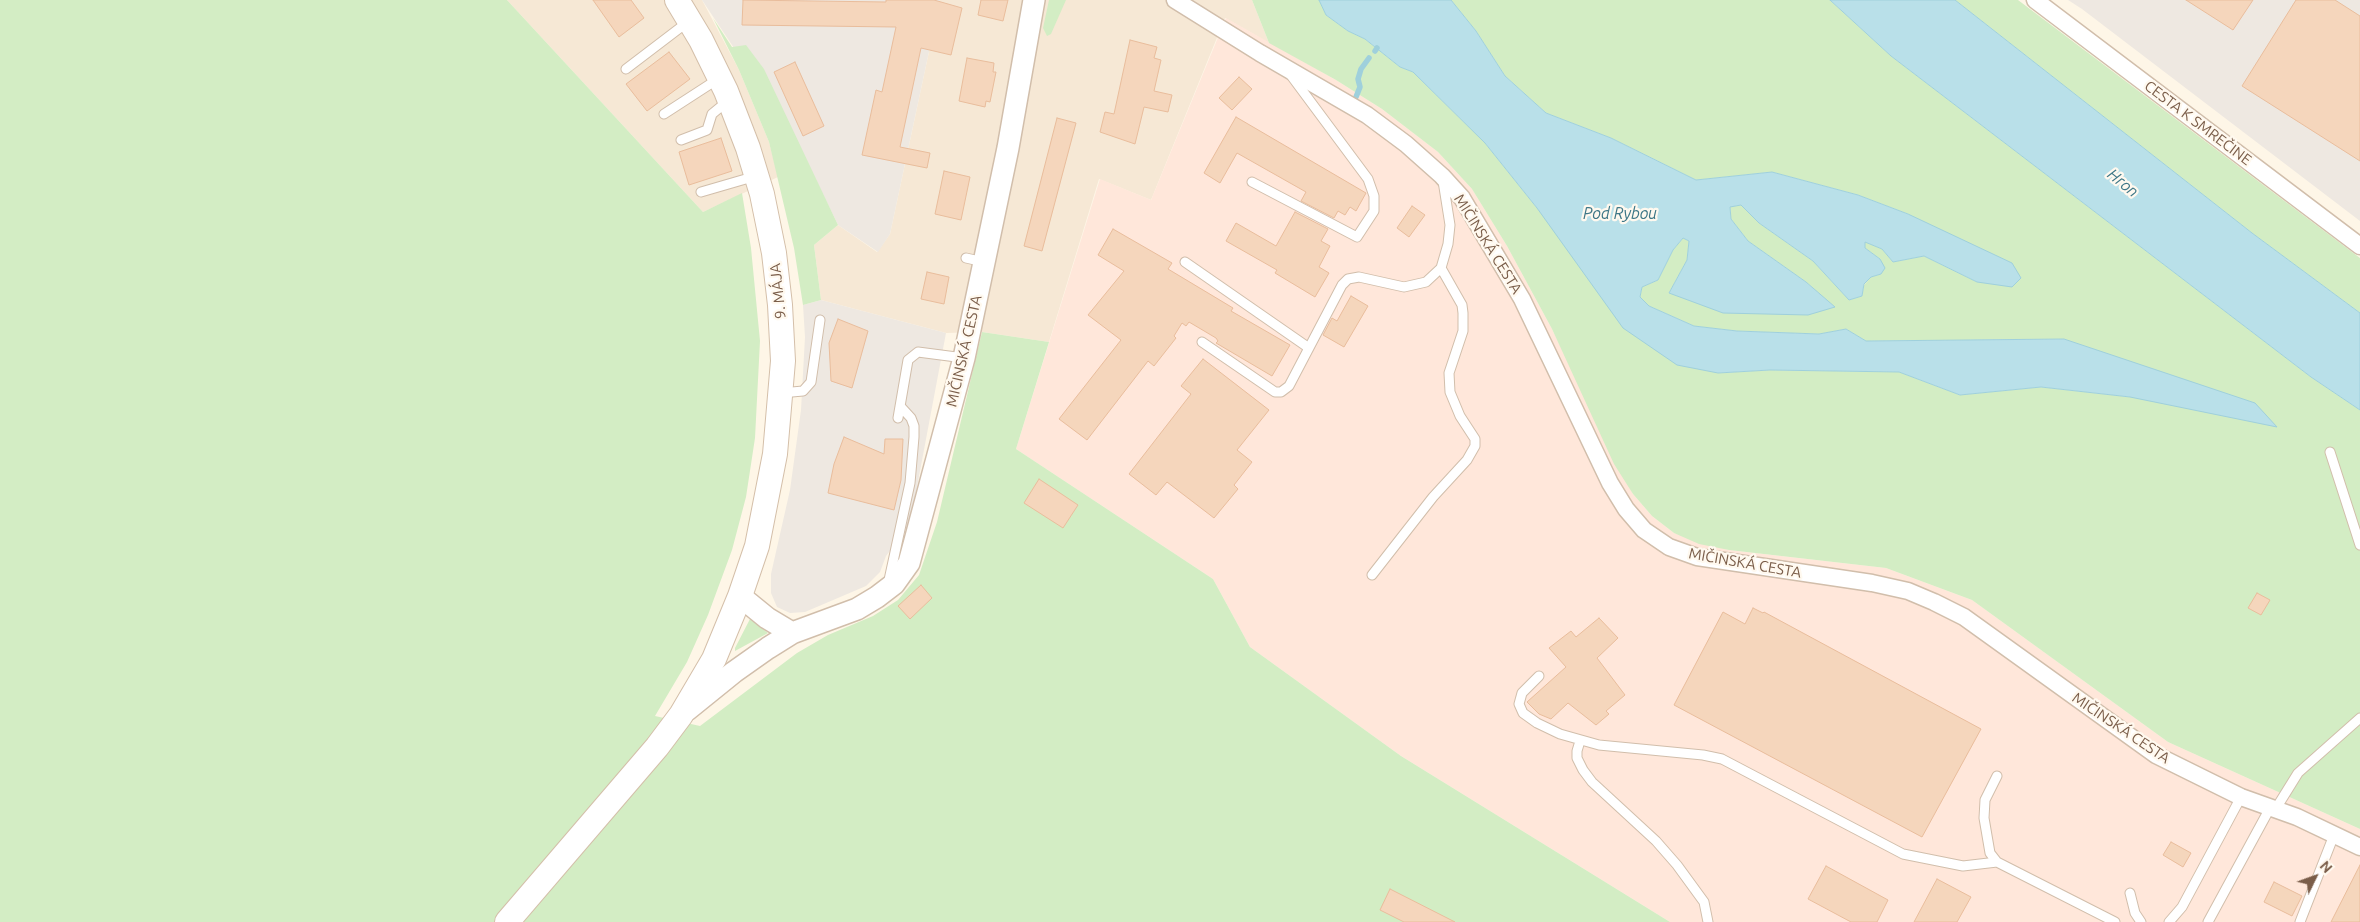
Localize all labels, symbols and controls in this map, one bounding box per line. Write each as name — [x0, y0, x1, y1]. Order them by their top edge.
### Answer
street label: CESTA K SMREČINE — [2141, 77, 2255, 169]
water label: Hron — [2104, 165, 2142, 201]
street label: MIČINSKÁ CESTA — [1450, 191, 1526, 297]
water label: Pod Rybou — [1583, 204, 1657, 224]
street label: 9. MÁJA — [766, 262, 790, 320]
street label: MIČINSKÁ CESTA — [942, 293, 986, 409]
street label: MIČINSKÁ CESTA — [1687, 544, 1803, 582]
street label: MIČINSKÁ CESTA — [2069, 689, 2173, 767]
north arrow — [2290, 852, 2340, 902]
text: N — [2317, 858, 2336, 876]

